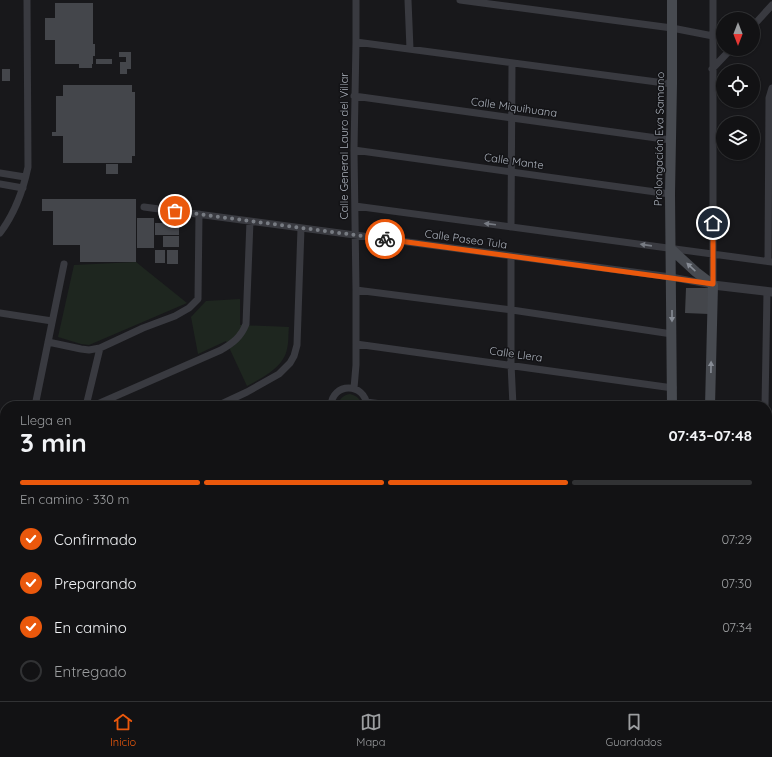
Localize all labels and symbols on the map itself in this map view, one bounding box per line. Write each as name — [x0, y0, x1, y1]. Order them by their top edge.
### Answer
north arrow — [716, 12, 760, 56]
street label: Prolongación Eva Samano — [651, 71, 667, 206]
street label: Calle General Lauro del Villar — [337, 72, 351, 220]
street label: Calle Miquihuana — [470, 94, 558, 120]
street label: Calle Mante — [483, 150, 545, 172]
pin — [158, 194, 192, 228]
pin — [696, 206, 730, 240]
courier — [365, 219, 405, 259]
one-way arrow — [484, 221, 496, 227]
street label: Calle Paseo Tula — [424, 226, 508, 252]
one-way arrow — [640, 242, 652, 248]
one-way arrow — [686, 263, 697, 272]
one-way arrow — [669, 310, 675, 323]
street label: Calle Llera — [489, 343, 543, 365]
one-way arrow — [708, 360, 714, 373]

